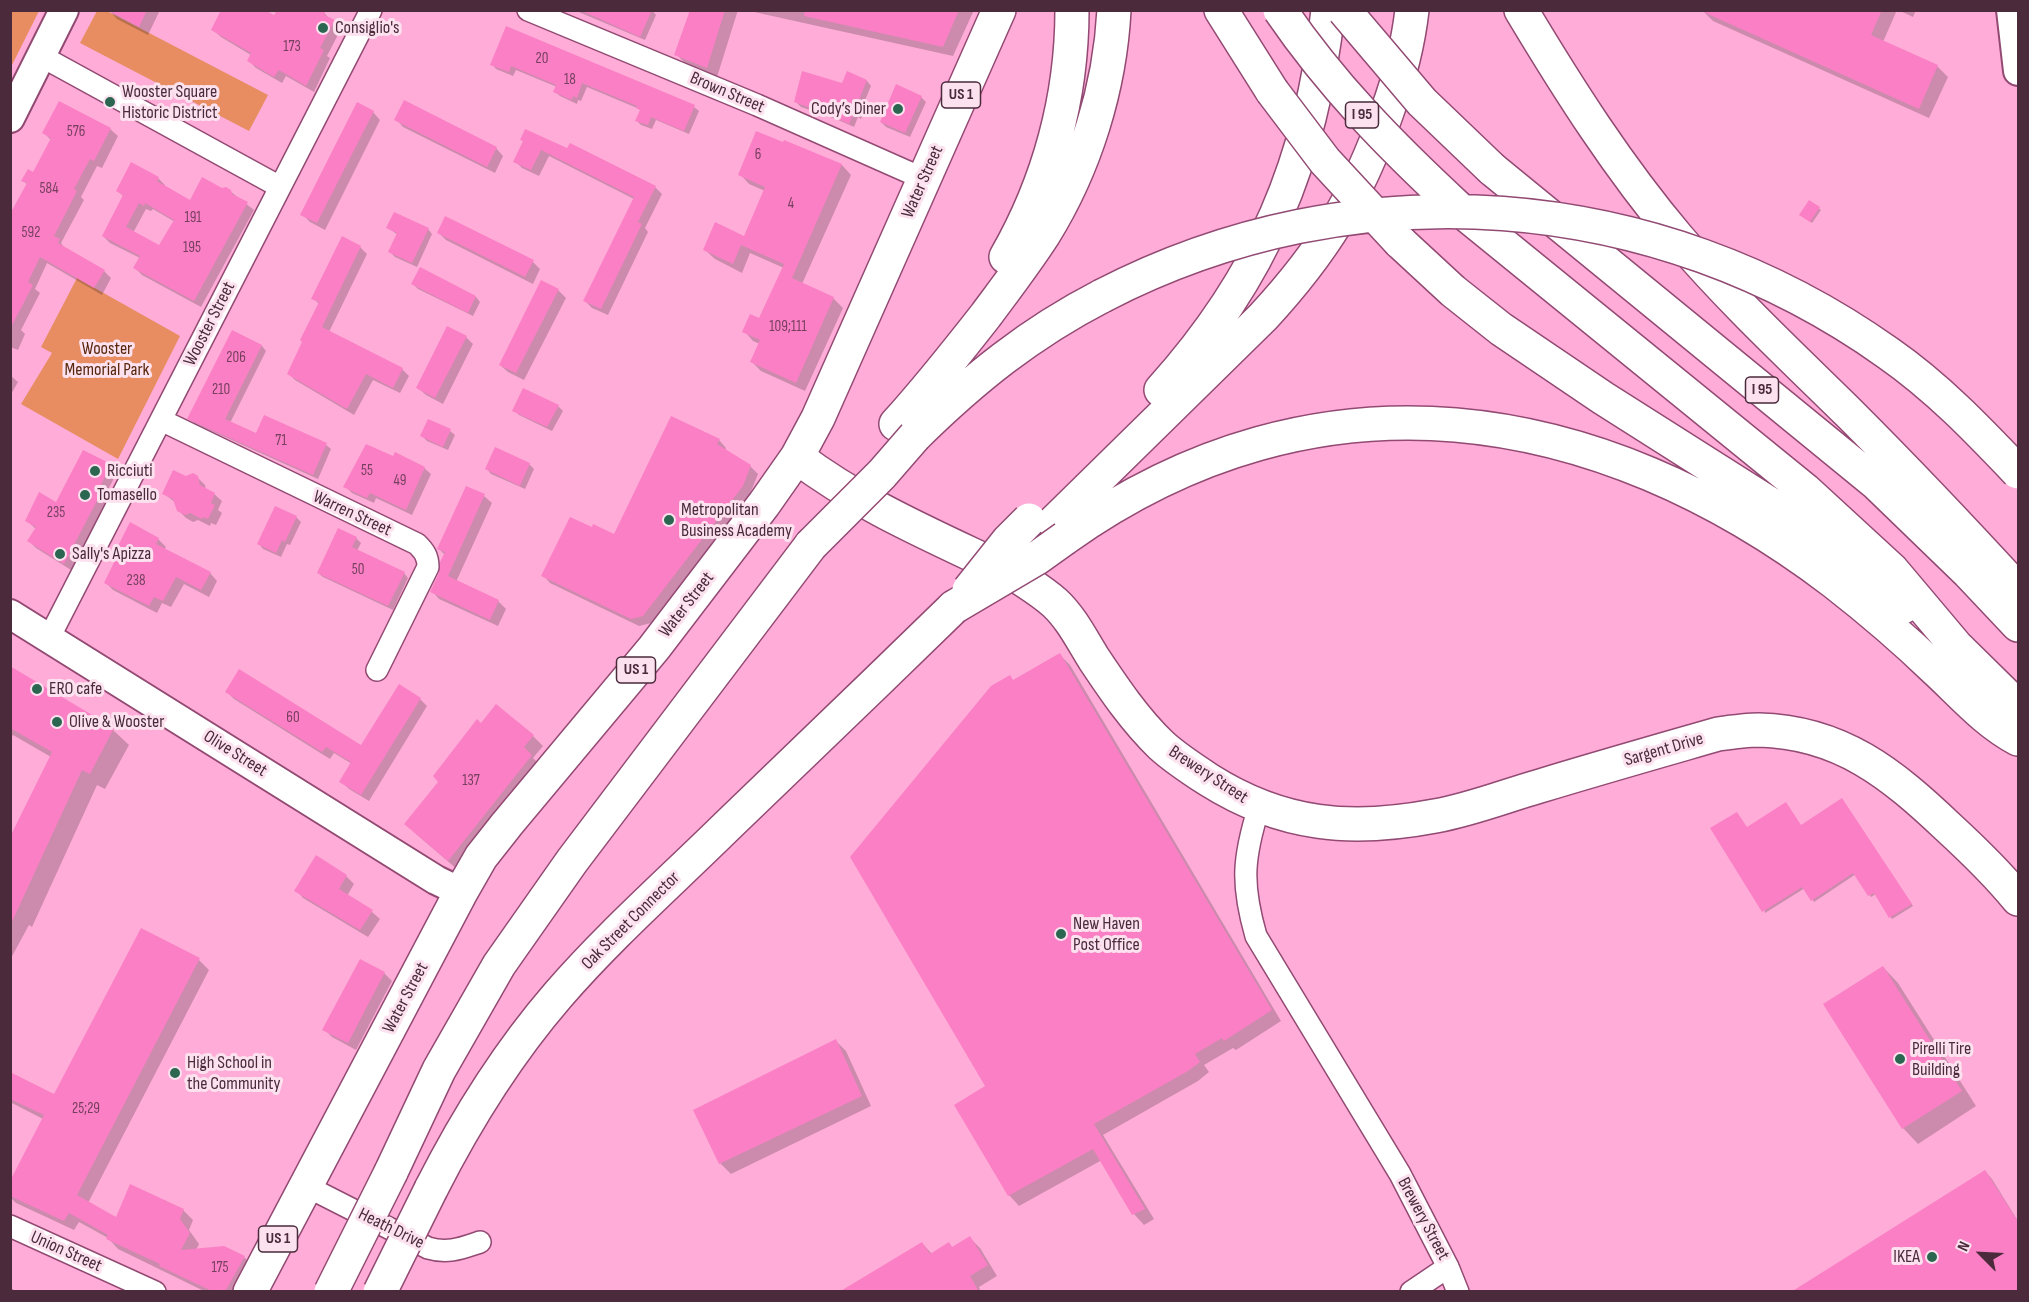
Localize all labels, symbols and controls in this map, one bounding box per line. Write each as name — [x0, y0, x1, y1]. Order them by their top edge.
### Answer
place label: Consiglio's — [335, 17, 400, 39]
marker: Consiglio's — [316, 21, 330, 35]
house number: 173 — [283, 38, 301, 56]
house number: 20 — [536, 50, 548, 68]
street label: Brown Street — [686, 68, 768, 118]
house number: 18 — [564, 71, 576, 89]
place label: Wooster Square Historic District — [122, 81, 218, 124]
road number: US 1 — [942, 82, 980, 108]
marker: Wooster Square Historic District — [103, 95, 117, 109]
place label: Cody’s Diner — [811, 98, 886, 120]
marker: Cody’s Diner — [891, 102, 905, 116]
road number: I 95 — [1346, 102, 1378, 128]
house number: 576 — [67, 123, 85, 141]
street label: Water Street — [898, 143, 948, 221]
house number: 6 — [755, 146, 761, 164]
house number: 584 — [39, 180, 59, 198]
house number: 4 — [788, 195, 794, 213]
house number: 191 — [184, 209, 202, 227]
house number: 592 — [22, 224, 40, 242]
house number: 195 — [183, 239, 201, 257]
street label: Wooster Street — [180, 278, 240, 370]
house number: 109;111 — [769, 318, 807, 336]
park label: Wooster Memorial Park — [65, 338, 149, 380]
house number: 206 — [226, 349, 246, 367]
road number: I 95 — [1746, 377, 1778, 403]
house number: 210 — [212, 381, 230, 399]
house number: 71 — [275, 432, 287, 450]
place label: Ricciuti — [107, 460, 153, 482]
house number: 55 — [361, 462, 373, 480]
marker: Ricciuti — [88, 464, 102, 478]
house number: 49 — [394, 472, 406, 490]
place label: Tomasello — [97, 484, 157, 506]
street label: Warren Street — [309, 486, 395, 542]
marker: Tomasello — [78, 488, 92, 502]
place label: Metropolitan Business Academy — [681, 499, 792, 542]
house number: 235 — [47, 504, 65, 522]
marker: Metropolitan Business Academy — [662, 513, 676, 527]
place label: Sally's Apizza — [72, 543, 151, 565]
marker: Sally's Apizza — [53, 547, 67, 561]
house number: 50 — [352, 561, 364, 579]
street label: Water Street — [655, 568, 719, 642]
house number: 238 — [126, 572, 146, 590]
road number: US 1 — [616, 657, 656, 683]
place label: ERO cafe — [49, 678, 102, 700]
marker: ERO cafe — [30, 682, 44, 696]
house number: 60 — [286, 709, 300, 727]
place label: Olive & Wooster — [69, 711, 164, 733]
marker: Olive & Wooster — [50, 715, 64, 729]
street label: Olive Street — [199, 726, 271, 782]
street label: Sargent Drive — [1622, 728, 1706, 772]
street label: Brewery Street — [1164, 741, 1252, 809]
house number: 137 — [462, 772, 480, 790]
street label: Oak Street Connector — [577, 867, 685, 975]
place label: New Haven Post Office — [1073, 913, 1140, 956]
marker: New Haven Post Office — [1054, 927, 1068, 941]
street label: Water Street — [378, 959, 434, 1037]
place label: Pirelli Tire Building — [1912, 1038, 1971, 1080]
place label: High School in the Community — [187, 1052, 280, 1094]
marker: Pirelli Tire Building — [1893, 1052, 1907, 1066]
marker: High School in the Community — [168, 1066, 182, 1080]
house number: 25;29 — [72, 1100, 100, 1118]
street label: Brewery Street — [1392, 1174, 1454, 1264]
street label: Heath Drive — [354, 1204, 428, 1254]
north arrow — [1951, 1224, 2011, 1284]
road number: US 1 — [258, 1226, 298, 1252]
street label: Union Street — [27, 1227, 105, 1277]
text: N — [1954, 1239, 1975, 1254]
place label: IKEA — [1893, 1246, 1920, 1268]
marker: IKEA — [1925, 1250, 1939, 1264]
house number: 175 — [211, 1259, 229, 1277]

